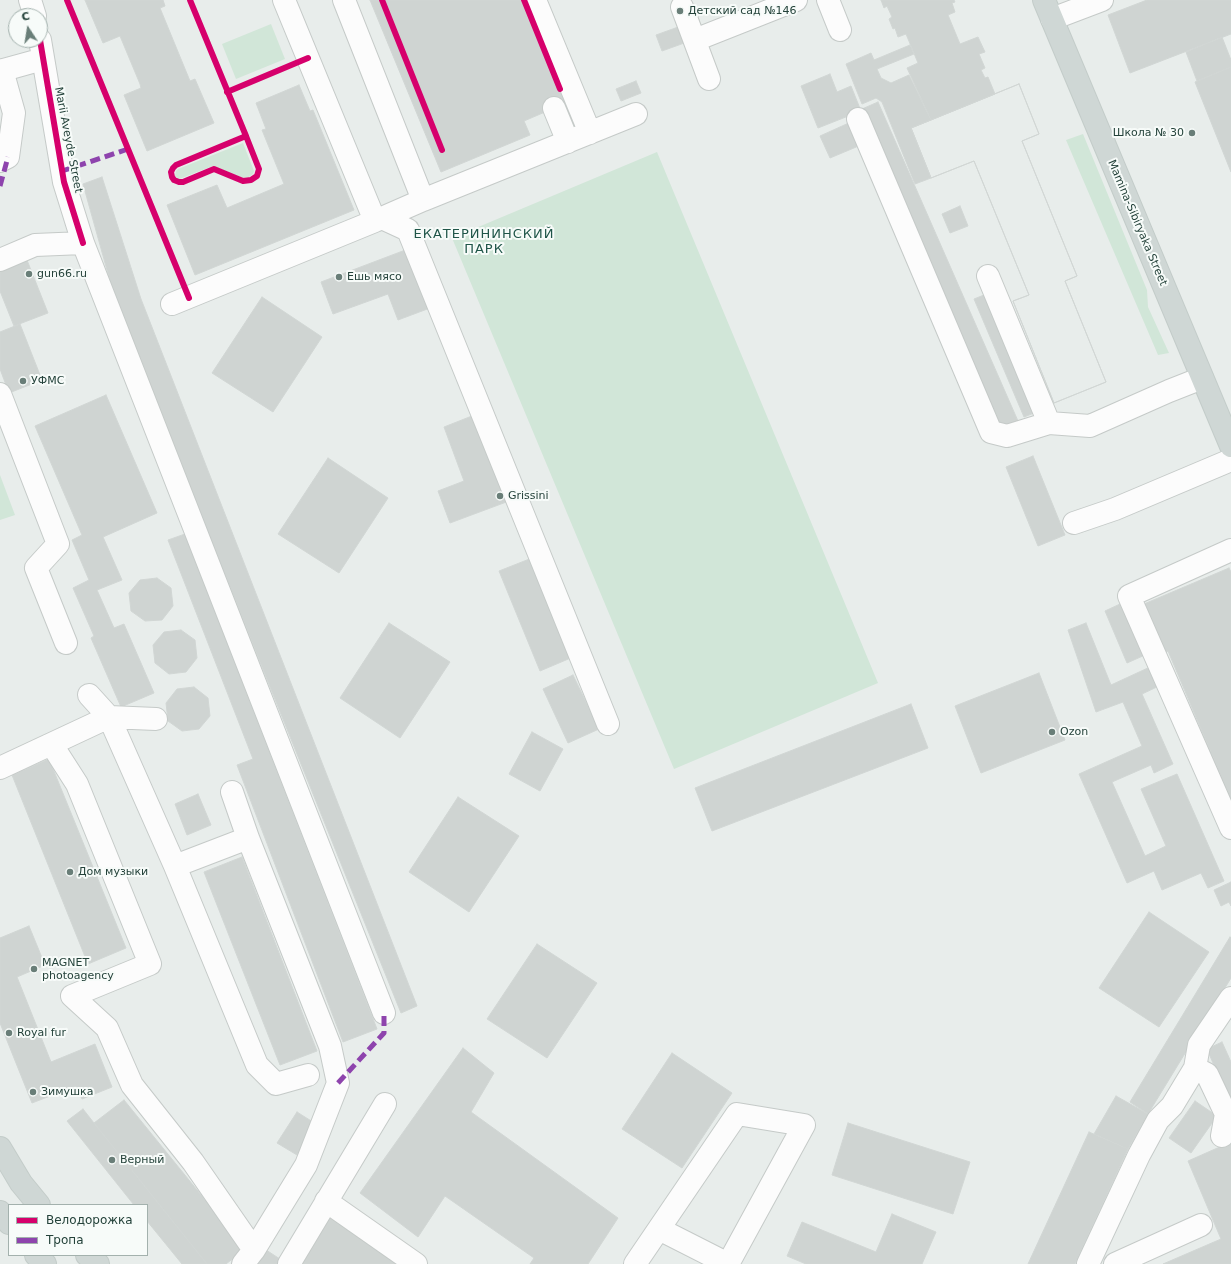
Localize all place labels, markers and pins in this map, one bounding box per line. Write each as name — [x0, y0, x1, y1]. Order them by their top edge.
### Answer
place label: Детский сад №146 — [688, 4, 797, 18]
marker: Детский сад №146 — [675, 6, 685, 16]
place label: Школа № 30 — [1113, 126, 1184, 140]
marker: Школа № 30 — [1187, 128, 1197, 138]
place label: gun66.ru — [37, 267, 87, 281]
marker: gun66.ru — [24, 269, 34, 279]
place label: Ешь мясо — [347, 270, 402, 284]
marker: Ешь мясо — [334, 272, 344, 282]
place label: УФМС — [31, 374, 64, 388]
marker: УФМС — [18, 376, 28, 386]
place label: Grissini — [508, 489, 549, 503]
marker: Grissini — [495, 491, 505, 501]
place label: Ozon — [1060, 725, 1088, 739]
marker: Ozon — [1047, 727, 1057, 737]
place label: Дом музыки — [78, 865, 148, 879]
marker: Дом музыки — [65, 867, 75, 877]
place label: MAGNET photoagency — [42, 956, 114, 982]
marker: MAGNET photoagency — [29, 964, 39, 974]
place label: Royal fur — [17, 1026, 66, 1040]
marker: Royal fur — [4, 1028, 14, 1038]
place label: Зимушка — [41, 1085, 93, 1099]
marker: Зимушка — [28, 1087, 38, 1097]
place label: Верный — [120, 1153, 164, 1167]
marker: Верный — [107, 1155, 117, 1165]

